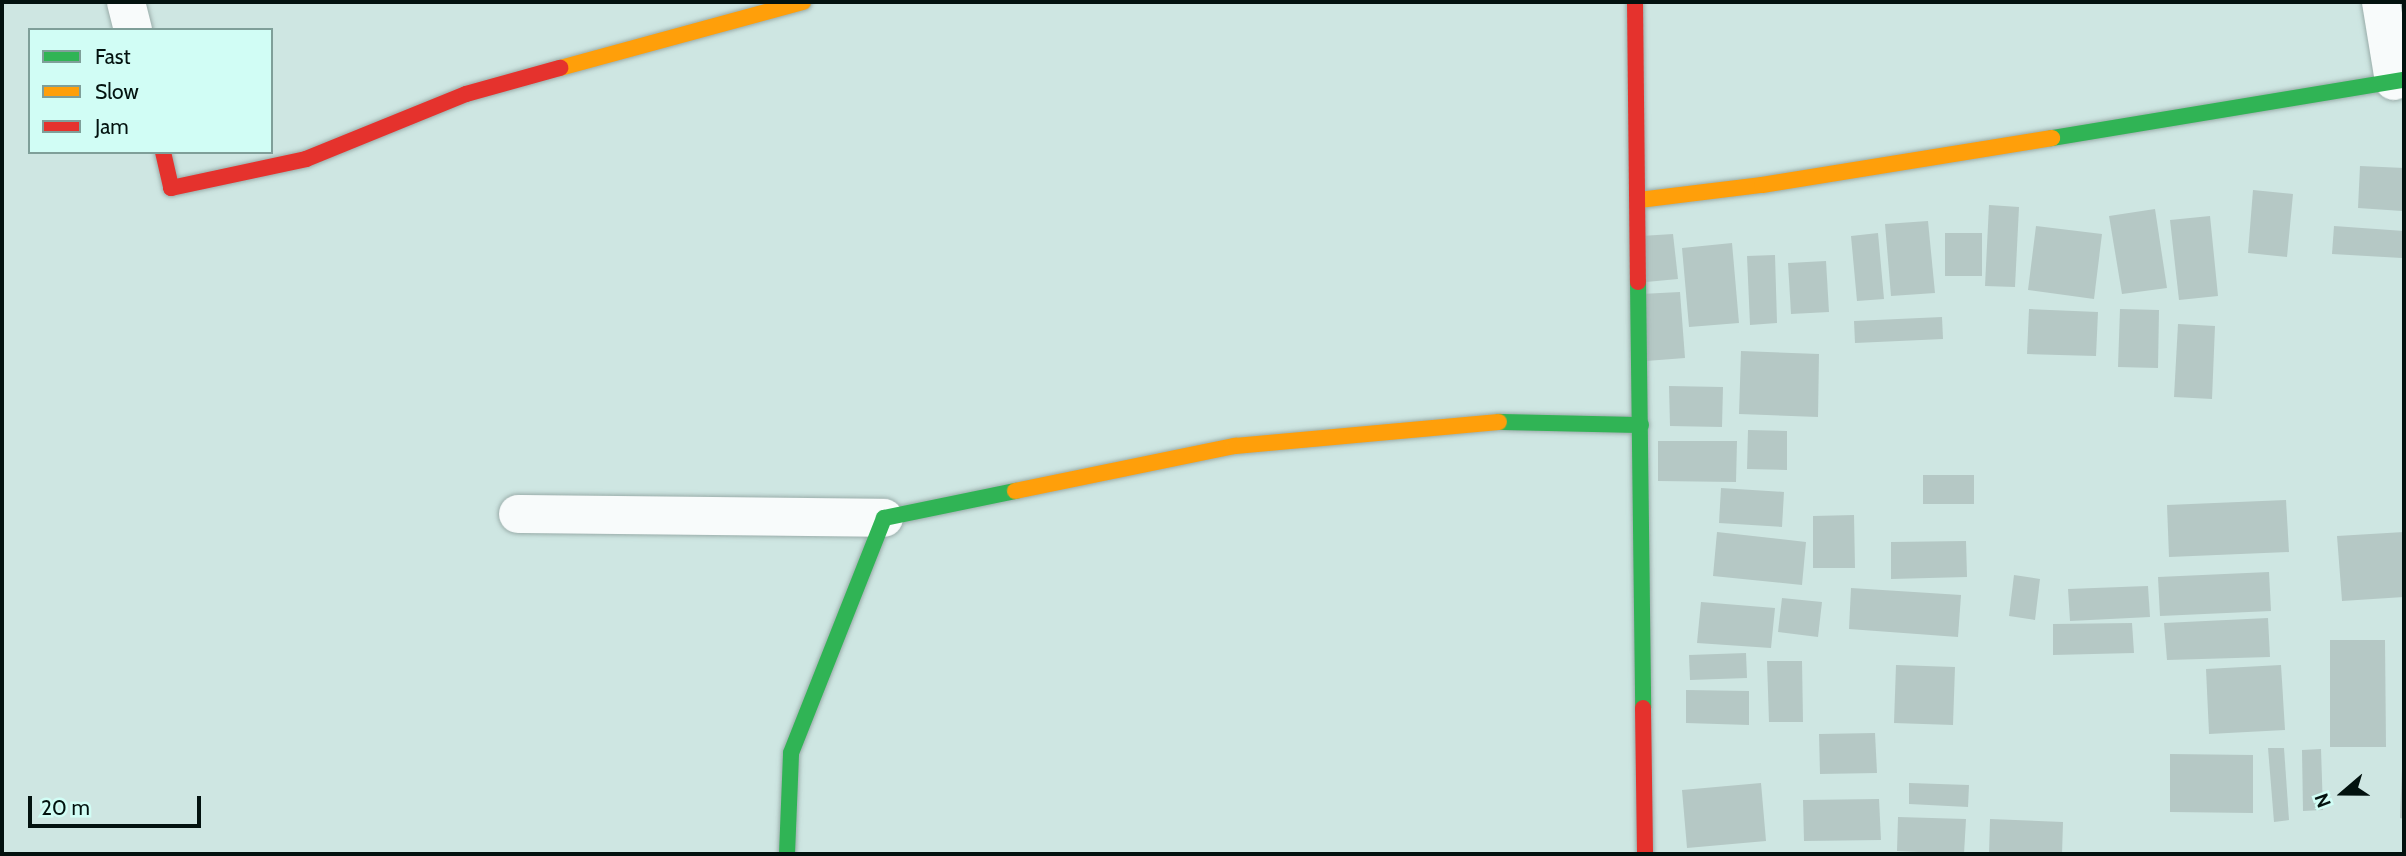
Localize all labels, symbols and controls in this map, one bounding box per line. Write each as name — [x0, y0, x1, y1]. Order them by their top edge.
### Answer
legend — [28, 28, 273, 154]
text: Fast — [95, 44, 131, 69]
text: Slow — [95, 79, 139, 104]
text: Jam — [95, 114, 129, 139]
north arrow — [2308, 758, 2378, 828]
scale bar — [32, 782, 205, 826]
text: N — [2310, 790, 2336, 811]
text: 20 m — [41, 795, 90, 820]

